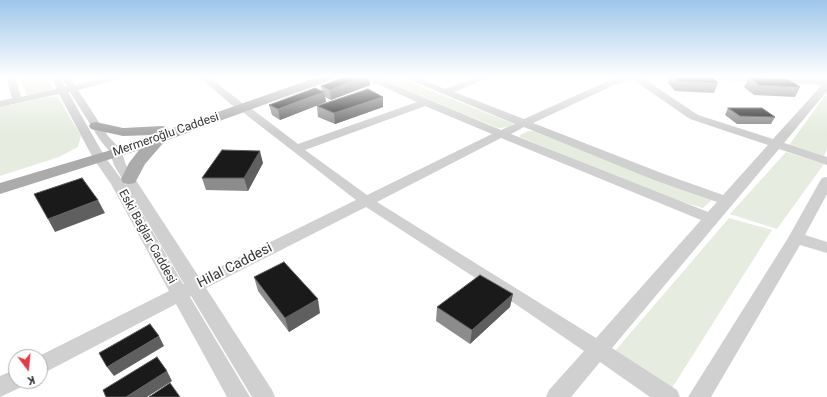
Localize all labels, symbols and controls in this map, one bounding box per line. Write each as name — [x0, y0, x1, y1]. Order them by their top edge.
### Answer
street label: Mermeroğlu Caddesi — [111, 110, 221, 160]
street label: Eski Bağlar Caddesi — [115, 187, 179, 287]
street label: Hilal Caddesi — [195, 240, 275, 292]
north arrow — [8, 349, 48, 389]
text: K — [26, 373, 36, 387]

